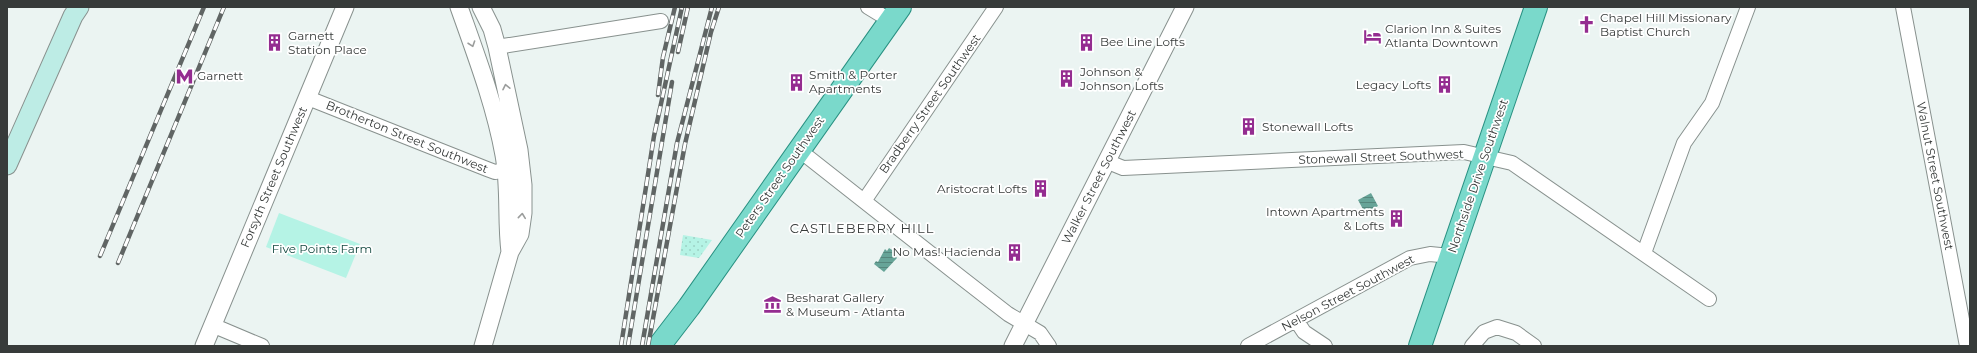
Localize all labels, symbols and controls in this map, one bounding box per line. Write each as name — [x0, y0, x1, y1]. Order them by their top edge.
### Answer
place label: Chapel Hill Missionary Baptist Church — [1600, 10, 1732, 39]
church icon: Chapel Hill Missionary Baptist Church — [1577, 15, 1597, 35]
place label: Clarion Inn & Suites Atlanta Downtown — [1385, 21, 1501, 50]
hotel icon: Clarion Inn & Suites Atlanta Downtown — [1362, 26, 1382, 46]
place label: Garnett Station Place — [288, 28, 367, 57]
street label: Bradberry Street Southwest — [876, 31, 984, 176]
building icon: Bee Line Lofts — [1077, 32, 1097, 52]
building icon: Garnett Station Place — [265, 33, 285, 53]
place label: Bee Line Lofts — [1100, 34, 1185, 49]
one-way arrow — [467, 40, 475, 47]
place label: Johnson & Johnson Lofts — [1079, 64, 1164, 93]
metro station icon: Garnett — [174, 66, 194, 86]
place label: Smith & Porter Apartments — [809, 67, 897, 96]
place label: Garnett — [197, 68, 243, 83]
building icon: Johnson & Johnson Lofts — [1057, 69, 1077, 89]
building icon: Smith & Porter Apartments — [786, 72, 806, 92]
building icon: Legacy Lofts — [1434, 75, 1454, 95]
place label: Legacy Lofts — [1356, 77, 1431, 92]
one-way arrow — [502, 84, 510, 91]
street label: Brotherton Street Southwest — [324, 97, 491, 176]
street label: Northside Drive Southwest — [1444, 97, 1511, 255]
street label: Walnut Street Southwest — [1914, 100, 1957, 251]
street label: Forsyth Street Southwest — [237, 104, 310, 250]
street label: Walker Street Southwest — [1058, 107, 1139, 246]
street label: Peters Street Southwest — [732, 113, 827, 240]
building icon: Stonewall Lofts — [1239, 117, 1259, 137]
place label: Stonewall Lofts — [1262, 119, 1353, 134]
street label: Stonewall Street Southwest — [1298, 146, 1464, 167]
building icon: Aristocrat Lofts — [1030, 179, 1050, 199]
place label: Aristocrat Lofts — [937, 181, 1027, 196]
place label: Intown Apartments & Lofts — [1266, 204, 1384, 233]
building icon: Intown Apartments & Lofts — [1387, 209, 1407, 229]
one-way arrow — [517, 213, 526, 219]
district label: CASTLEBERRY HILL — [790, 220, 934, 236]
park label: Five Points Farm — [272, 241, 372, 256]
building icon: No Mas! Hacienda — [1004, 242, 1024, 262]
place label: No Mas! Hacienda — [893, 244, 1001, 259]
street label: Nelson Street Southwest — [1279, 251, 1417, 334]
place label: Besharat Gallery & Museum - Atlanta — [786, 290, 905, 319]
museum icon: Besharat Gallery & Museum - Atlanta — [763, 295, 783, 315]

